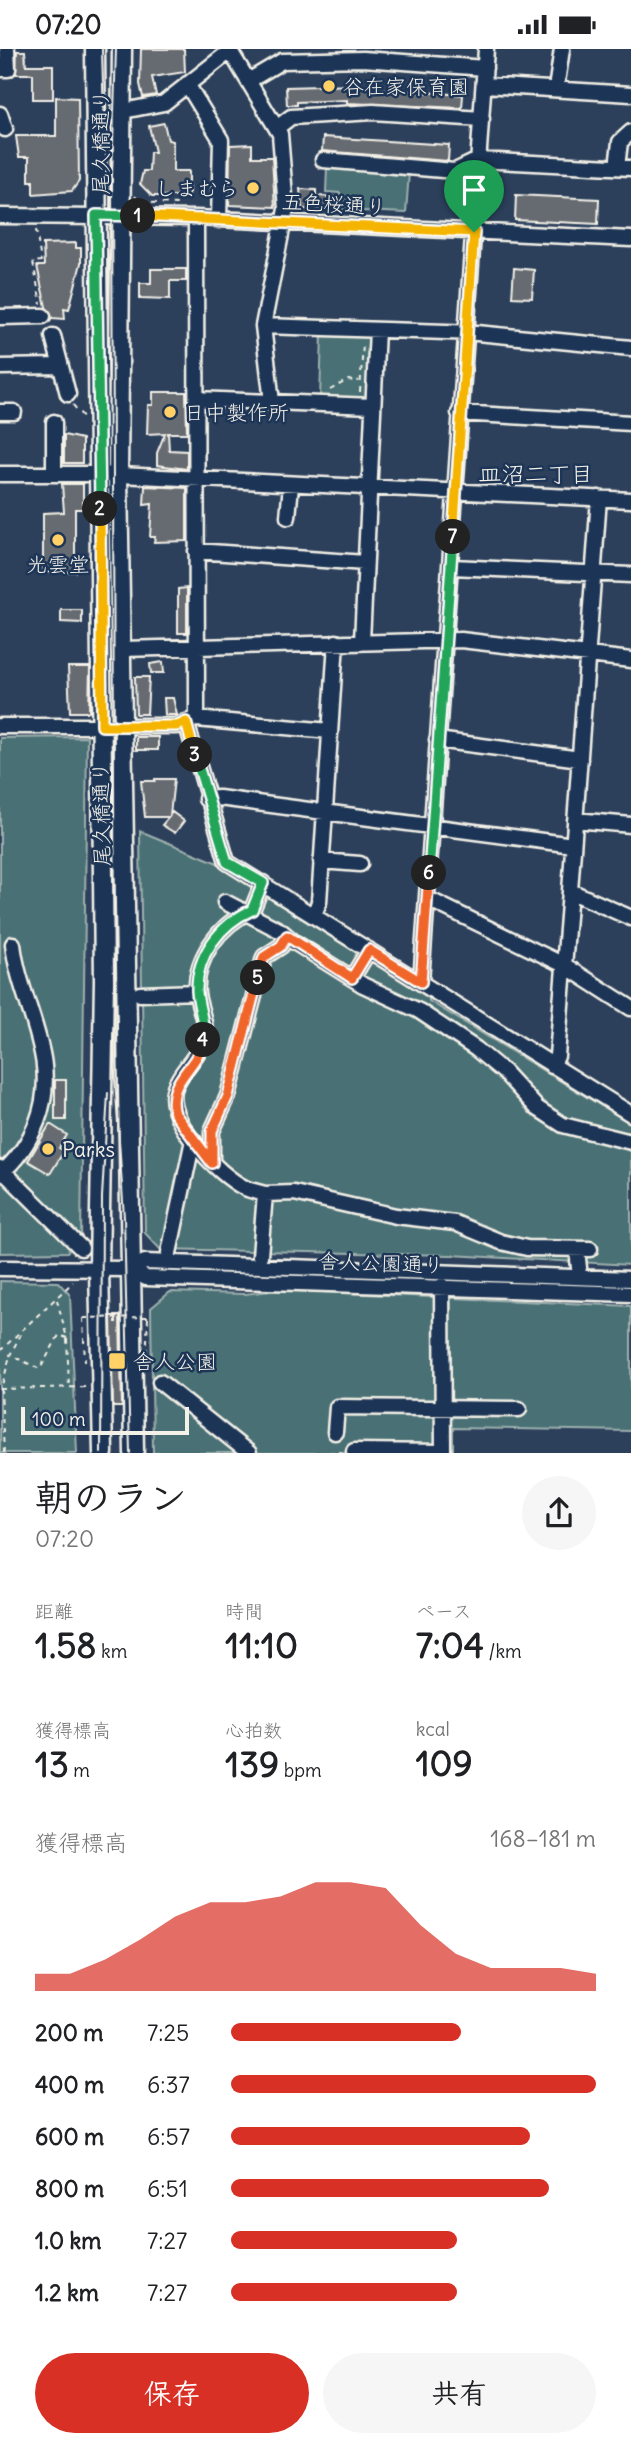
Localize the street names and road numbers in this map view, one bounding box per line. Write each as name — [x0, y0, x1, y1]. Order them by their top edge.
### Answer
street label: 尾久橋通り — [87, 90, 114, 195]
street label: 五色桜通り — [281, 188, 387, 220]
street label: 尾久橋通り — [87, 761, 115, 867]
street label: 舎人公園通り — [318, 1247, 444, 1279]

